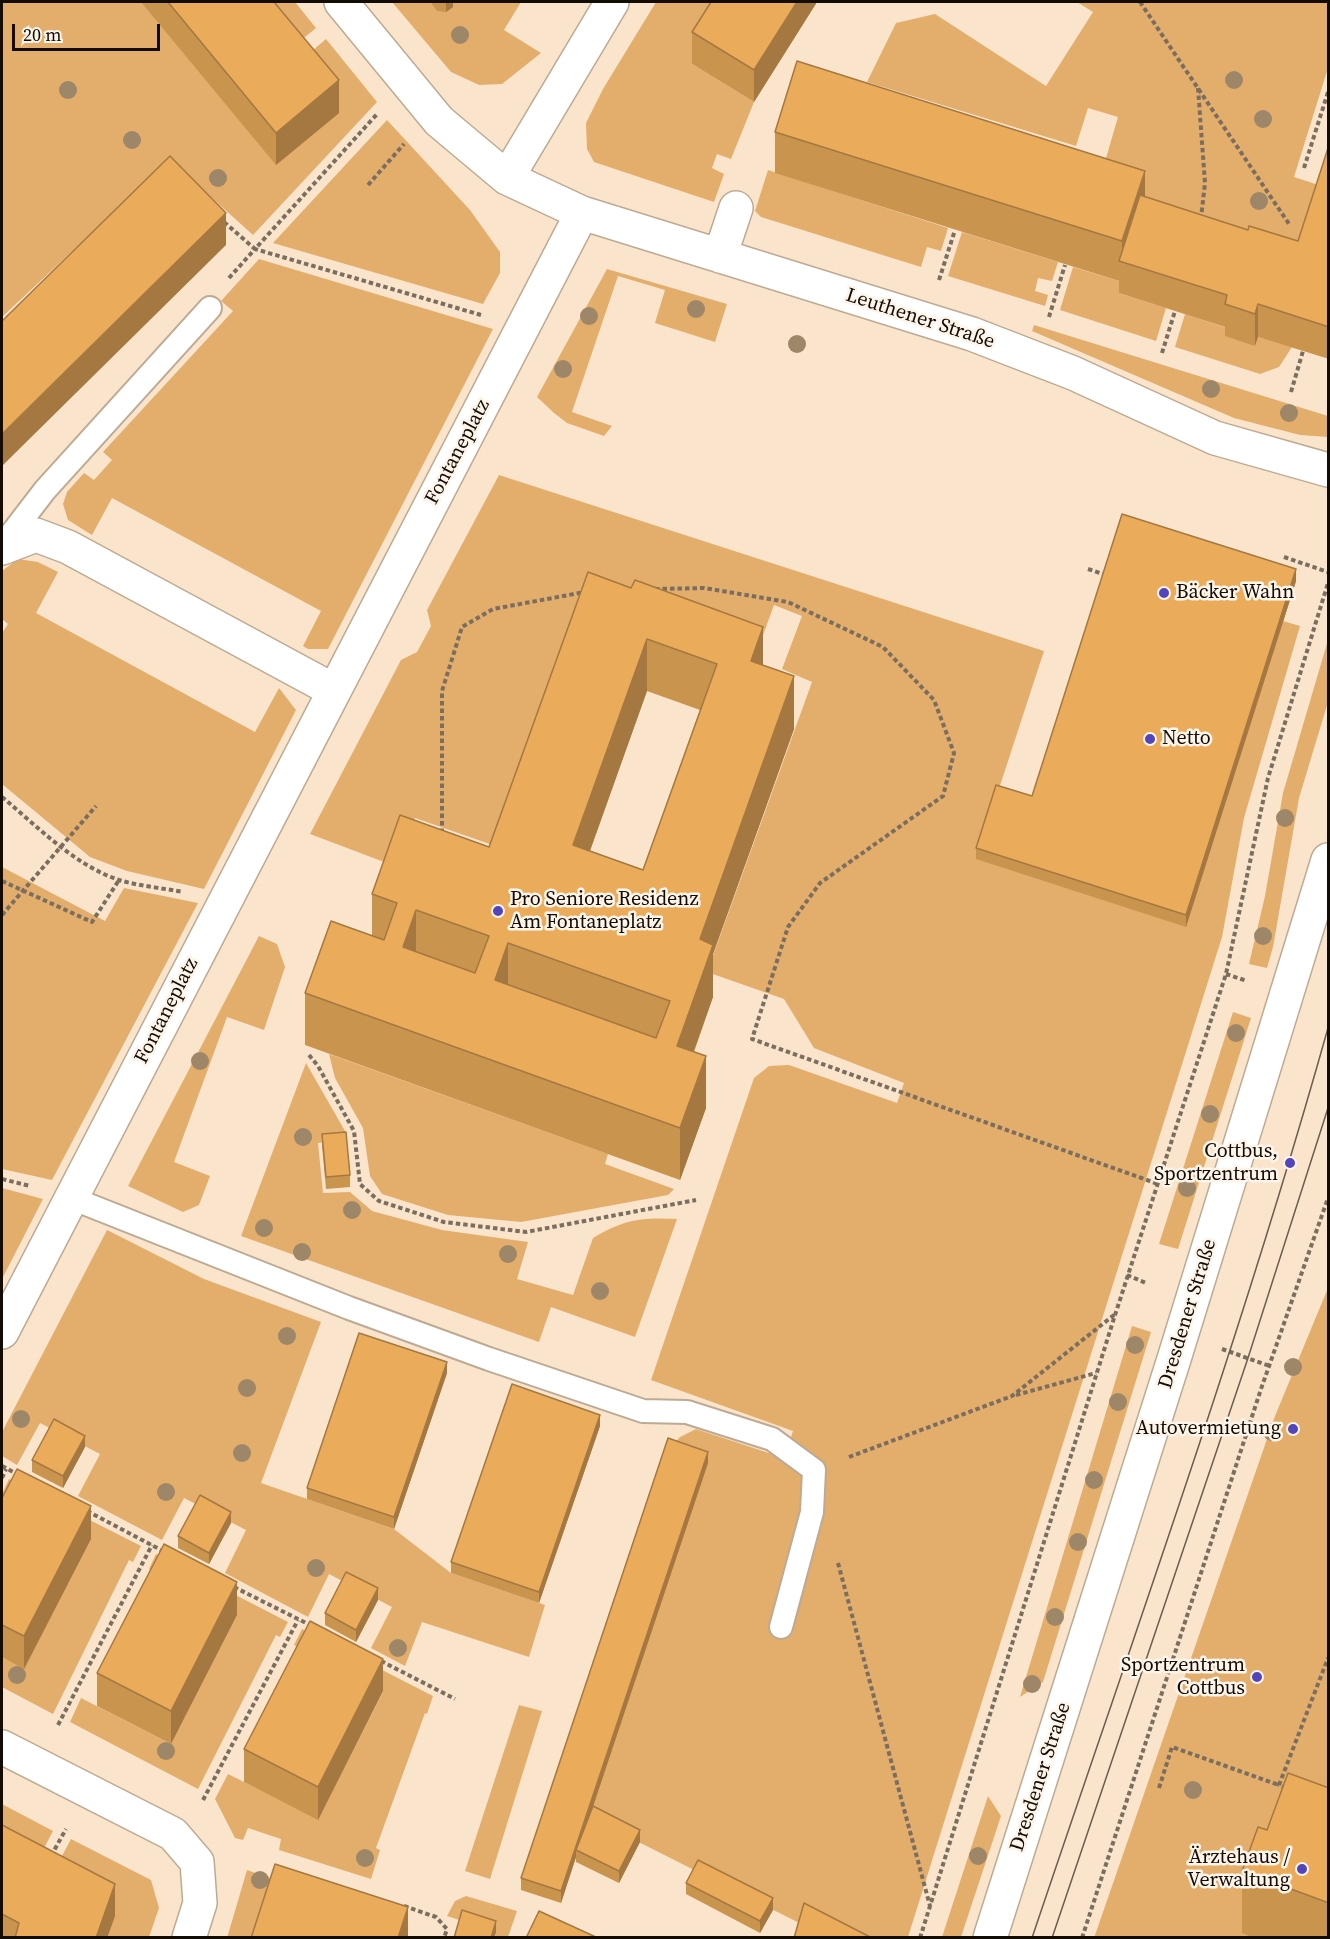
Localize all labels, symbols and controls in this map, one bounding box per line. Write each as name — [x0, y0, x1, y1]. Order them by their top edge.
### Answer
scale bar — [15, 12, 164, 50]
text: 20 m — [23, 22, 61, 47]
street label: Leuthener Straße — [843, 284, 997, 354]
street label: Fontaneplatz — [420, 395, 496, 509]
place label: Bäcker Wahn — [1176, 581, 1294, 605]
marker: Bäcker Wahn — [1157, 586, 1171, 600]
place label: Netto — [1162, 727, 1211, 751]
marker: Netto — [1143, 732, 1157, 746]
place label: Pro Seniore Residenz Am Fontaneplatz — [510, 888, 699, 935]
marker: Pro Seniore Residenz Am Fontaneplatz — [491, 904, 505, 918]
street label: Fontaneplatz — [130, 954, 204, 1068]
place label: Cottbus, Sportzentrum — [1154, 1140, 1278, 1187]
marker: Cottbus, Sportzentrum — [1283, 1156, 1297, 1170]
street label: Dresdener Straße — [1154, 1236, 1222, 1392]
place label: Autovermietung — [1136, 1417, 1281, 1441]
marker: Autovermietung — [1286, 1422, 1300, 1436]
place label: Sportzentrum Cottbus — [1121, 1654, 1245, 1701]
marker: Sportzentrum Cottbus — [1250, 1670, 1264, 1684]
street label: Dresdener Straße — [1006, 1699, 1076, 1855]
place label: Ärztehaus / Verwaltung — [1187, 1846, 1290, 1893]
marker: Ärztehaus / Verwaltung — [1295, 1862, 1309, 1876]

